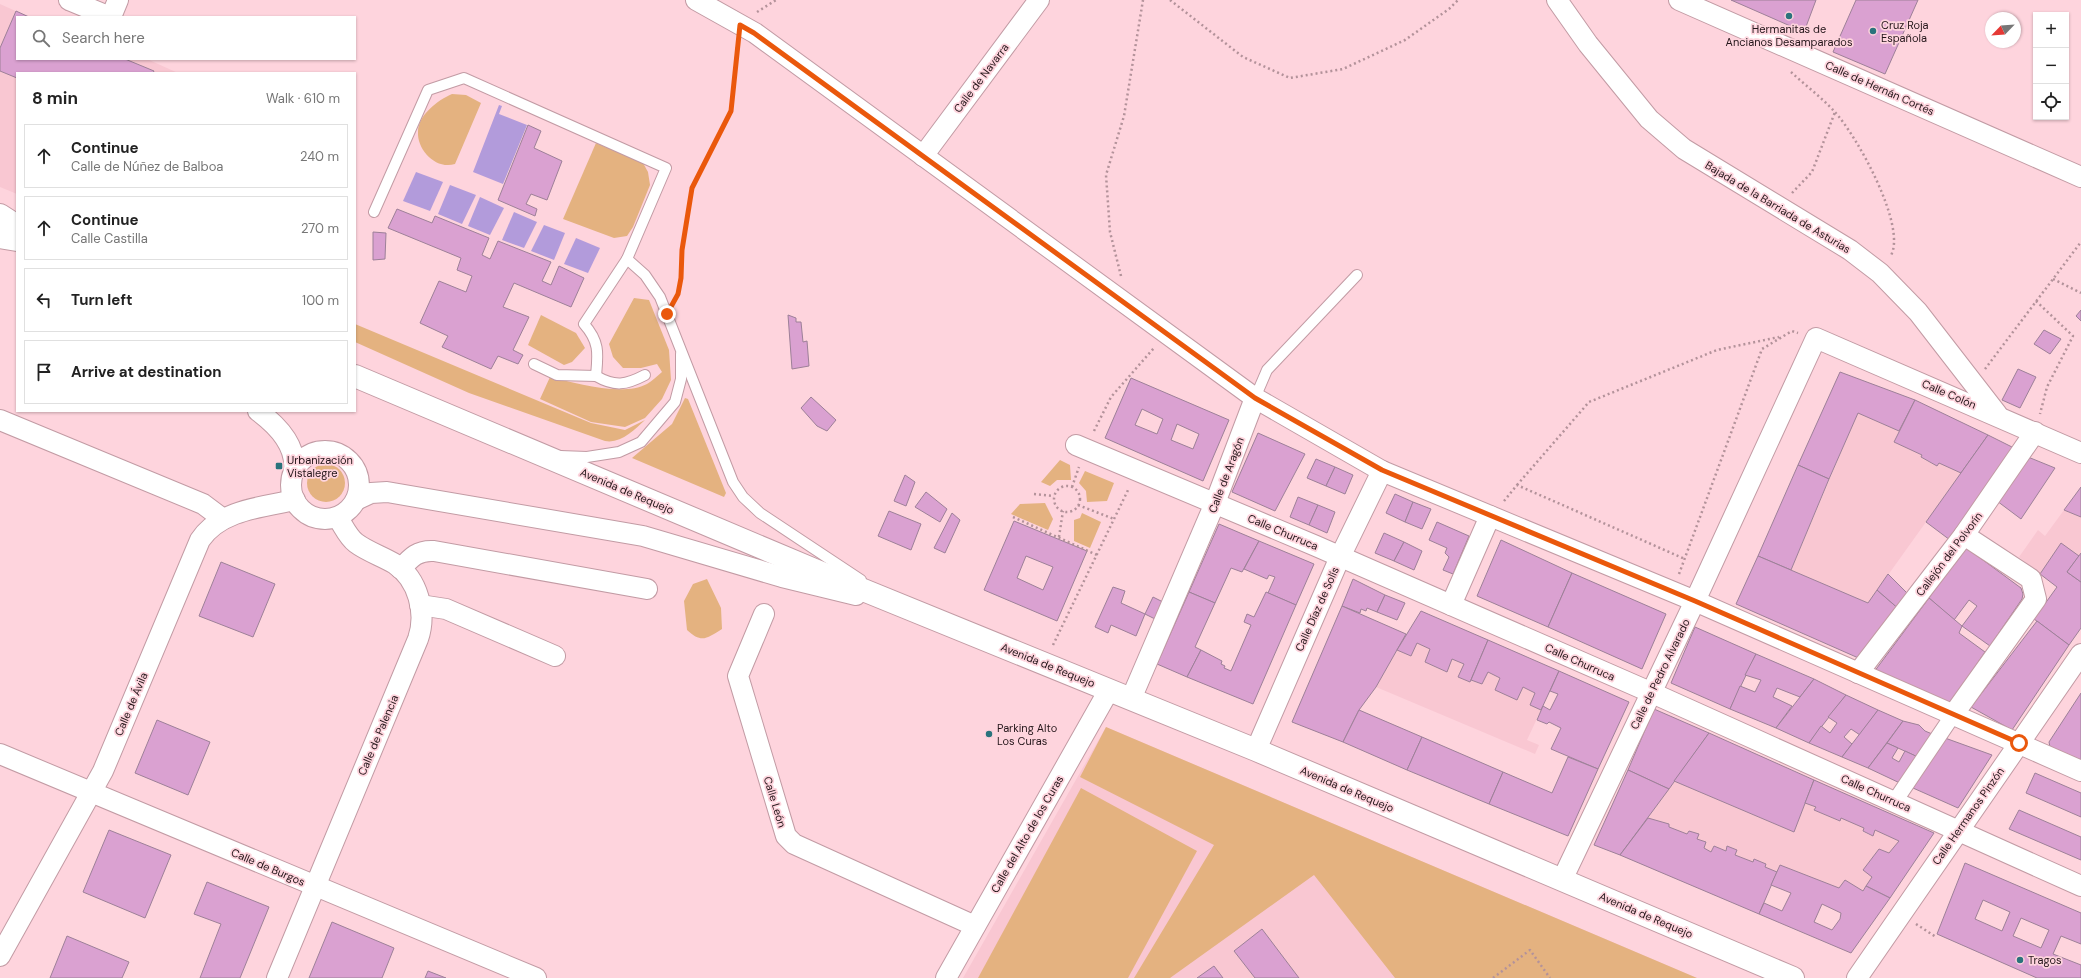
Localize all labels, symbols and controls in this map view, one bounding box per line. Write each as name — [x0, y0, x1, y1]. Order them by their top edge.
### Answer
marker: Hermanitas de Ancianos Desamparados — [1784, 11, 1794, 21]
north arrow — [1985, 12, 2021, 48]
map controls — [2033, 12, 2069, 120]
button: + — [2033, 12, 2069, 48]
search box — [16, 16, 356, 60]
place label: Cruz Roja Española — [1881, 18, 1929, 45]
place label: Hermanitas de Ancianos Desamparados — [1726, 22, 1852, 49]
marker: Cruz Roja Española — [1868, 26, 1878, 36]
icon: search — [30, 27, 52, 49]
text: Search here — [62, 28, 145, 48]
street label: Calle de Navarra — [950, 41, 1012, 115]
button: − — [2033, 48, 2069, 84]
street label: Calle de Hernán Cortés — [1823, 58, 1937, 118]
button: locate — [2033, 84, 2069, 120]
text: 8 min — [32, 87, 78, 109]
text: Walk · 610 m — [266, 90, 340, 107]
text: Continue — [71, 138, 139, 158]
icon: ahead — [33, 145, 55, 167]
text: 240 m — [300, 148, 339, 165]
text: Calle de Núñez de Balboa — [71, 158, 223, 175]
street label: Bajada de la Barriada de Asturias — [1703, 158, 1853, 256]
text: Continue — [71, 210, 139, 230]
icon: ahead — [33, 217, 55, 239]
text: 270 m — [301, 220, 339, 237]
text: Calle Castilla — [71, 230, 148, 247]
icon: left — [33, 289, 55, 311]
text: Turn left — [71, 290, 132, 310]
text: 100 m — [302, 292, 339, 309]
route end — [658, 305, 676, 323]
icon: arrive — [33, 361, 55, 383]
text: Arrive at destination — [71, 362, 222, 382]
street label: Calle Colón — [1920, 376, 1978, 412]
street label: Calle de Aragón — [1205, 435, 1247, 515]
place label: Urbanización Vistalegre — [287, 453, 353, 480]
marker: Urbanización Vistalegre — [274, 461, 284, 471]
street label: Avenida de Requejo — [578, 465, 676, 517]
street label: Callejón del Polvorín — [1913, 509, 1985, 599]
street label: Calle Churruca — [1246, 511, 1320, 553]
street label: Calle Díaz de Solís — [1292, 564, 1342, 654]
street label: Calle de Pedro Alvarado — [1627, 616, 1693, 732]
street label: Avenida de Requejo — [999, 640, 1097, 690]
street label: Calle Churruca — [1543, 640, 1617, 684]
street label: Calle de Ávila — [111, 670, 151, 738]
street label: Calle de Palencia — [355, 693, 401, 777]
place label: Parking Alto Los Curas — [997, 721, 1057, 748]
marker: Parking Alto Los Curas — [984, 729, 994, 739]
route start — [2010, 734, 2028, 752]
street label: Avenida de Requejo — [1298, 763, 1396, 815]
street label: Calle Hermanos Pinzón — [1929, 764, 2007, 868]
street label: Calle Churruca — [1839, 771, 1913, 815]
street label: Calle del Alto de los Curas — [988, 773, 1066, 895]
street label: Calle León — [761, 775, 789, 829]
street label: Calle de Burgos — [229, 845, 307, 889]
street label: Avenida de Requejo — [1597, 889, 1695, 941]
place label: Tragos — [2028, 953, 2062, 967]
marker: Tragos — [2015, 955, 2025, 965]

